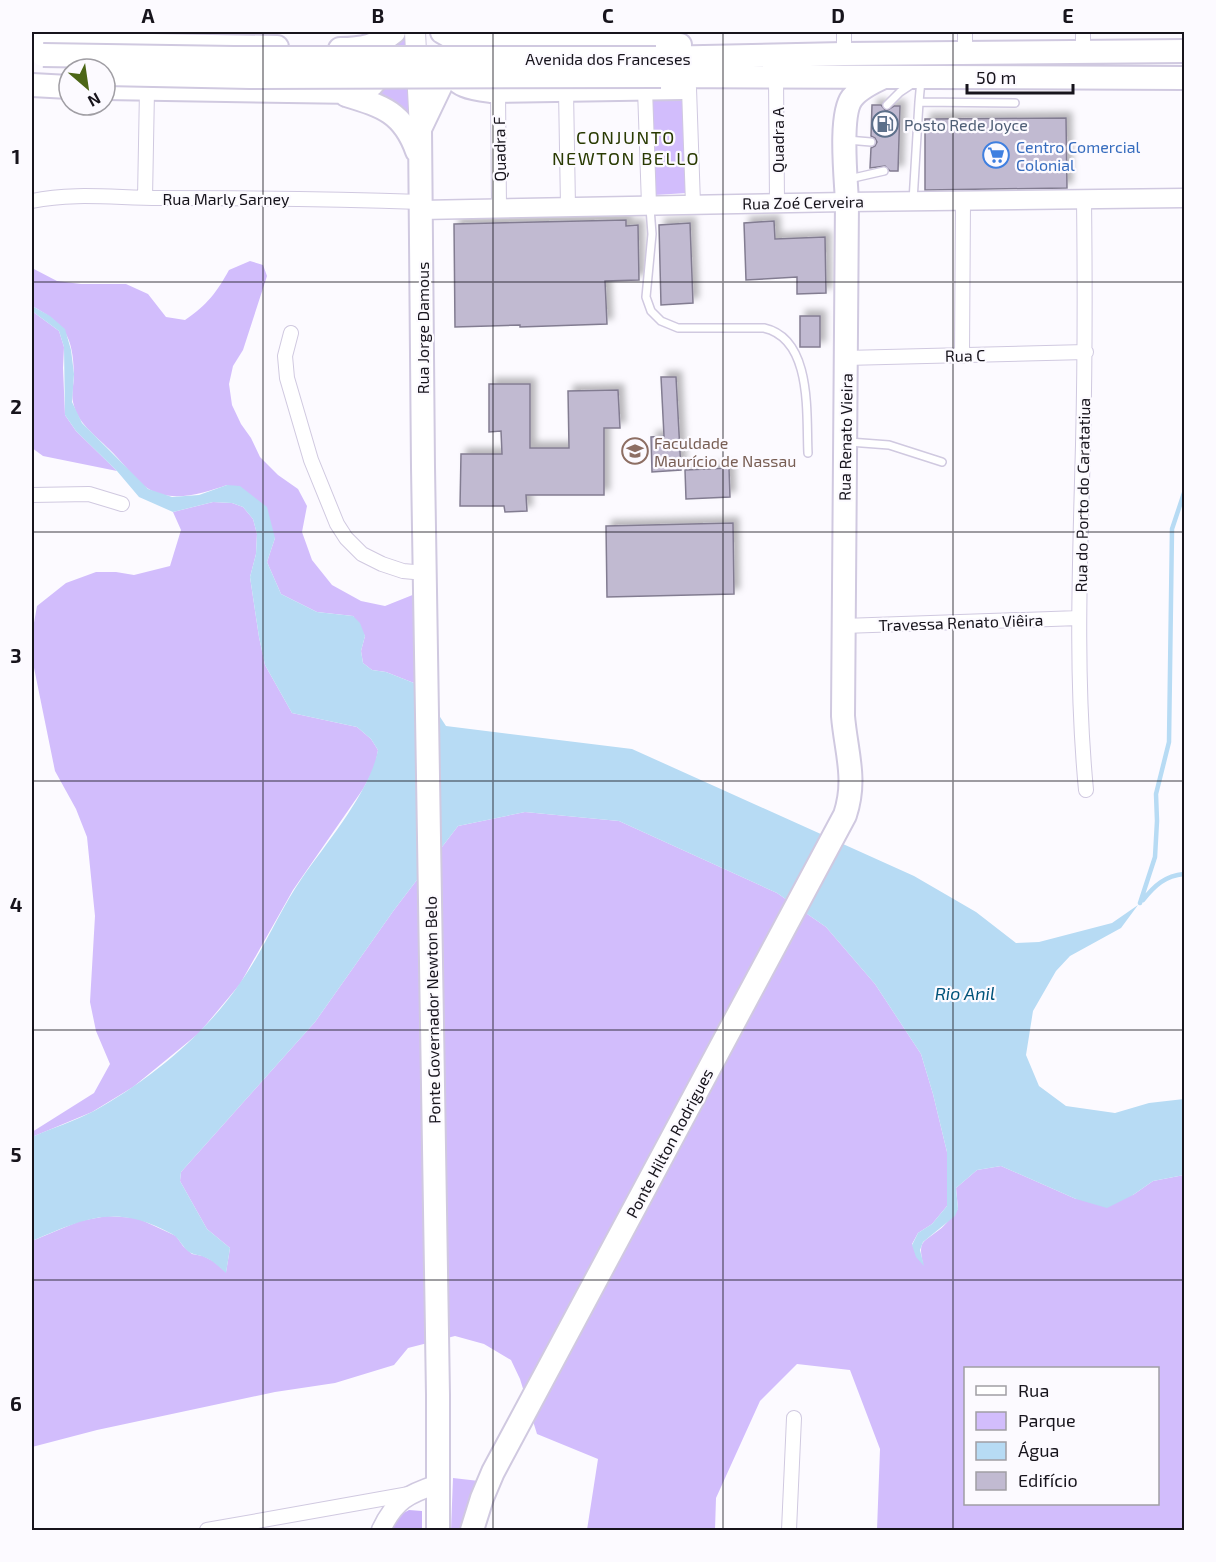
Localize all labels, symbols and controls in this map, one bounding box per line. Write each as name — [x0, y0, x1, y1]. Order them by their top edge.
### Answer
text: A — [141, 3, 155, 27]
text: B — [372, 3, 384, 27]
text: C — [602, 3, 614, 27]
text: D — [831, 3, 845, 27]
text: E — [1062, 3, 1074, 27]
street label: Avenida dos Franceses — [525, 49, 691, 68]
north arrow — [57, 57, 117, 117]
scale bar — [967, 57, 1074, 95]
text: 50 m — [976, 66, 1016, 88]
text: N — [85, 89, 104, 112]
street label: Quadra A — [768, 107, 788, 173]
fuel station icon: Posto Rede Joyce — [870, 109, 900, 139]
place label: Posto Rede Joyce — [904, 115, 1028, 134]
street label: Quadra F — [489, 116, 510, 182]
district label: CONJUNTO NEWTON BELLO — [552, 126, 700, 169]
place label: Centro Comercial Colonial — [1016, 137, 1141, 174]
supermarket icon: Centro Comercial Colonial — [981, 140, 1011, 170]
text: 1 — [12, 144, 20, 168]
street label: Rua Marly Sarney — [162, 189, 290, 208]
street label: Rua Zoé Cerveira — [742, 191, 864, 213]
street label: Rua Jorge Damous — [413, 262, 432, 394]
street label: Rua C — [945, 345, 985, 365]
street label: Rua Renato Vieira — [834, 373, 856, 501]
text: 2 — [10, 394, 22, 418]
street label: Rua do Porto do Caratatiua — [1071, 398, 1093, 592]
place label: Faculdade Maurício de Nassau — [654, 433, 796, 470]
school or university icon: Faculdade Maurício de Nassau — [620, 436, 650, 466]
street label: Travessa Renato Viêira — [878, 610, 1044, 634]
text: 3 — [10, 643, 22, 667]
text: 4 — [10, 892, 23, 916]
street label: Ponte Governador Newton Belo — [421, 896, 443, 1124]
water label: Rio Anil — [935, 982, 995, 1004]
street label: Ponte Hilton Rodrigues — [622, 1065, 716, 1221]
text: 5 — [10, 1142, 22, 1166]
legend — [964, 1367, 1159, 1505]
text: Rua — [1018, 1379, 1049, 1401]
text: 6 — [10, 1391, 22, 1415]
text: Parque — [1018, 1409, 1076, 1431]
text: Água — [1018, 1439, 1059, 1461]
text: Edifício — [1018, 1469, 1078, 1491]

